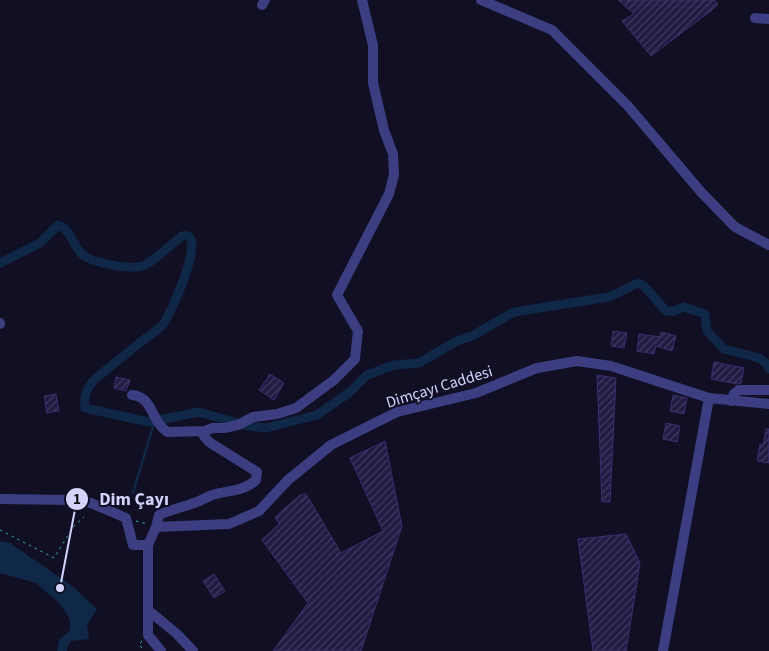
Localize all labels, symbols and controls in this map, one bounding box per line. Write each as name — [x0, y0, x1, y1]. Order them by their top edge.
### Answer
street label: Dimçayı Caddesi — [383, 360, 495, 414]
callout: Dim Çayı — [64, 482, 179, 515]
text: Dim Çayı — [99, 487, 169, 512]
text: 1 — [73, 489, 81, 510]

